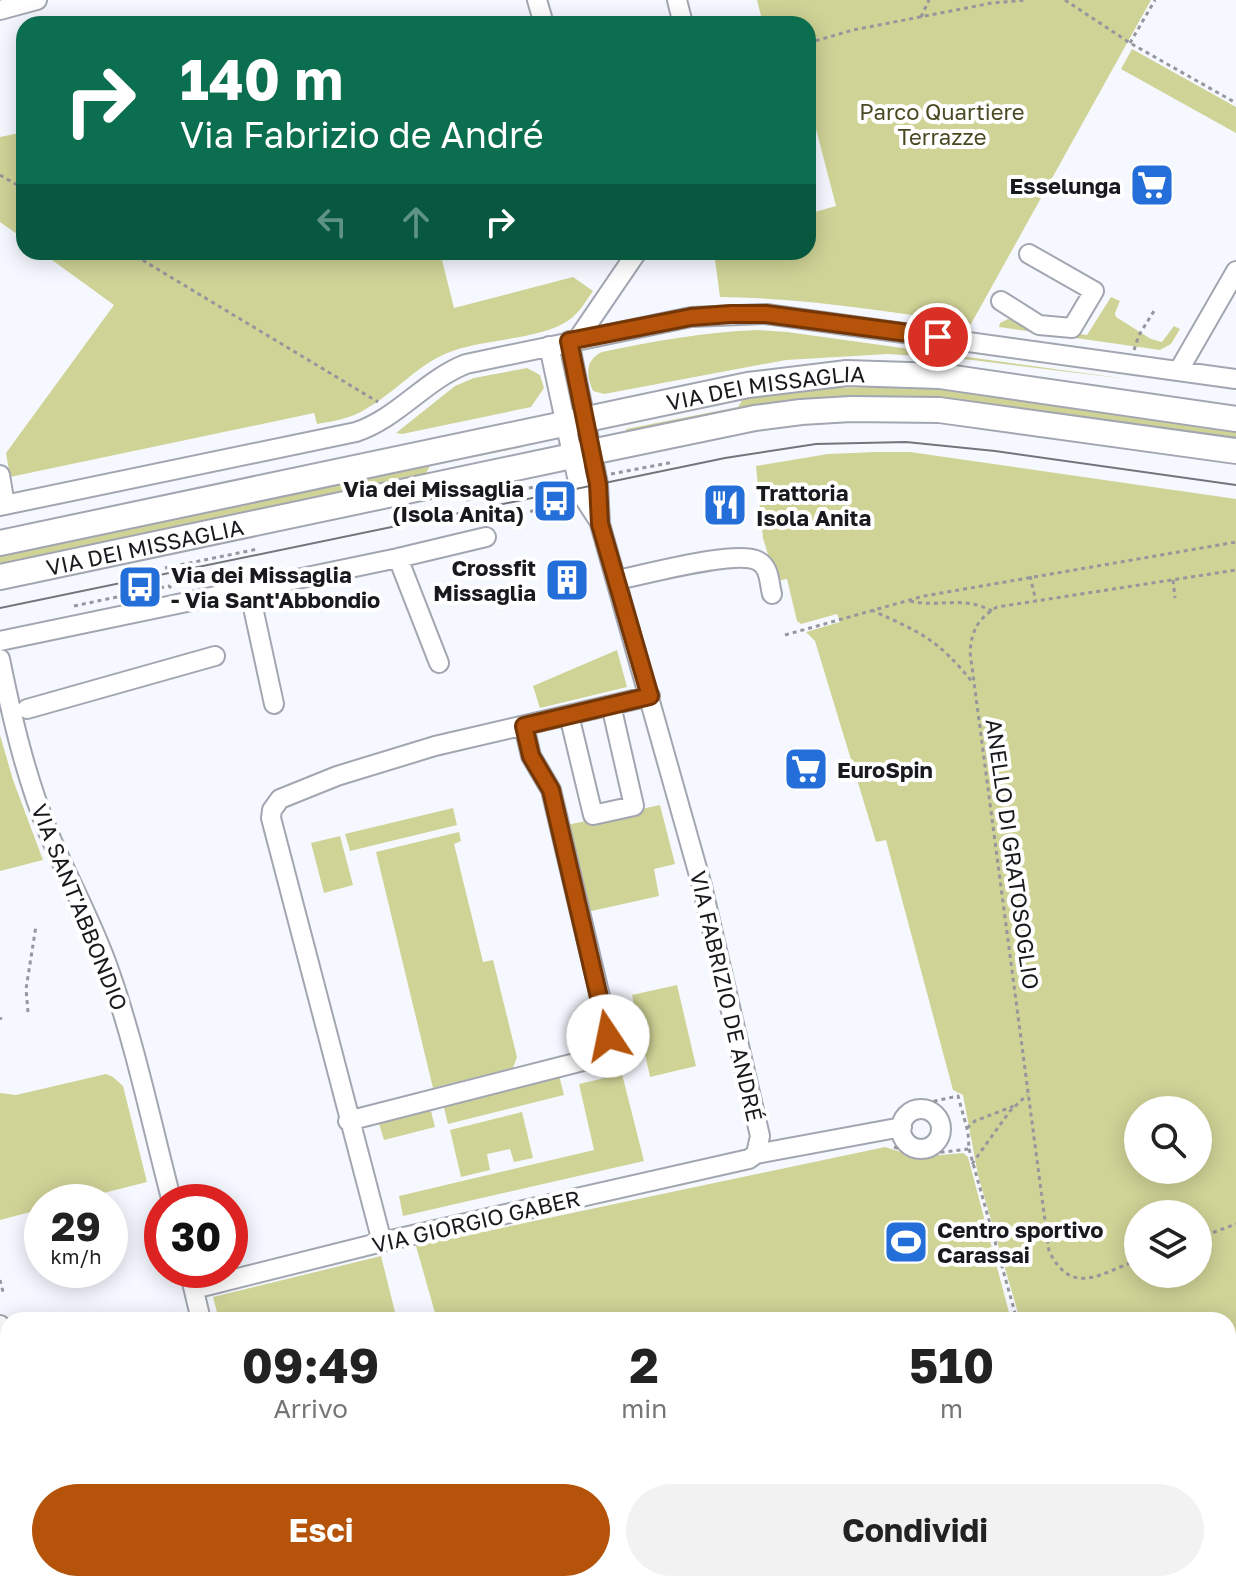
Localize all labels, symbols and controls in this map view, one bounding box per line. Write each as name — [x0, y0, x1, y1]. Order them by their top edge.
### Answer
text: 140 m — [180, 45, 343, 112]
icon: right — [48, 48, 152, 152]
park label: Parco Quartiere Terrazze — [859, 98, 1025, 150]
text: Via Fabrizio de André — [180, 113, 544, 156]
supermarket icon: Esselunga — [1128, 161, 1176, 209]
place label: Esselunga — [1010, 172, 1121, 199]
icon: left — [310, 200, 354, 244]
icon: ahead — [394, 200, 438, 244]
icon: right — [478, 200, 522, 244]
pin — [904, 303, 972, 371]
icon: arrive — [916, 315, 960, 359]
street label: VIA DEI MISSAGLIA — [664, 359, 866, 415]
place label: Via dei Missaglia (Isola Anita) — [343, 475, 524, 527]
bus stop icon: Via dei Missaglia (Isola Anita) — [531, 477, 579, 525]
place label: Trattoria Isola Anita — [756, 479, 871, 531]
restaurant icon: Trattoria Isola Anita — [701, 481, 749, 529]
street label: VIA DEI MISSAGLIA — [44, 512, 246, 580]
place label: Crossfit Missaglia — [433, 554, 536, 606]
building icon: Crossfit Missaglia — [543, 556, 591, 604]
place label: Via dei Missaglia - Via Sant'Abbondio — [171, 561, 380, 613]
bus stop icon: Via dei Missaglia - Via Sant'Abbondio — [116, 563, 164, 611]
street label: ANELLO DI GRATOSOGLIO — [981, 717, 1045, 991]
supermarket icon: EuroSpin — [782, 745, 830, 793]
place label: EuroSpin — [837, 756, 933, 783]
street label: VIA SANT'ABBONDIO — [26, 800, 134, 1014]
street label: VIA FABRIZIO DE ANDRÉ — [685, 868, 769, 1124]
position arrow — [566, 994, 650, 1078]
map controls — [1124, 1096, 1212, 1288]
button: search — [1124, 1096, 1212, 1184]
speed limit sign: 30 — [144, 1184, 248, 1288]
street label: VIA GIORGIO GABER — [369, 1184, 583, 1258]
button: layers — [1124, 1200, 1212, 1288]
text: 29 — [51, 1202, 101, 1250]
place label: Centro sportivo Carassai — [937, 1216, 1104, 1268]
sports icon: Centro sportivo Carassai — [882, 1218, 930, 1266]
text: km/h — [51, 1244, 101, 1268]
text: 09:49 — [242, 1336, 379, 1394]
text: 2 — [630, 1336, 659, 1394]
text: 510 — [909, 1336, 994, 1394]
text: Arrivo — [273, 1393, 348, 1424]
text: min — [621, 1393, 667, 1424]
text: m — [940, 1393, 963, 1424]
button: Esci — [32, 1484, 610, 1576]
button: Condividi — [626, 1484, 1204, 1576]

